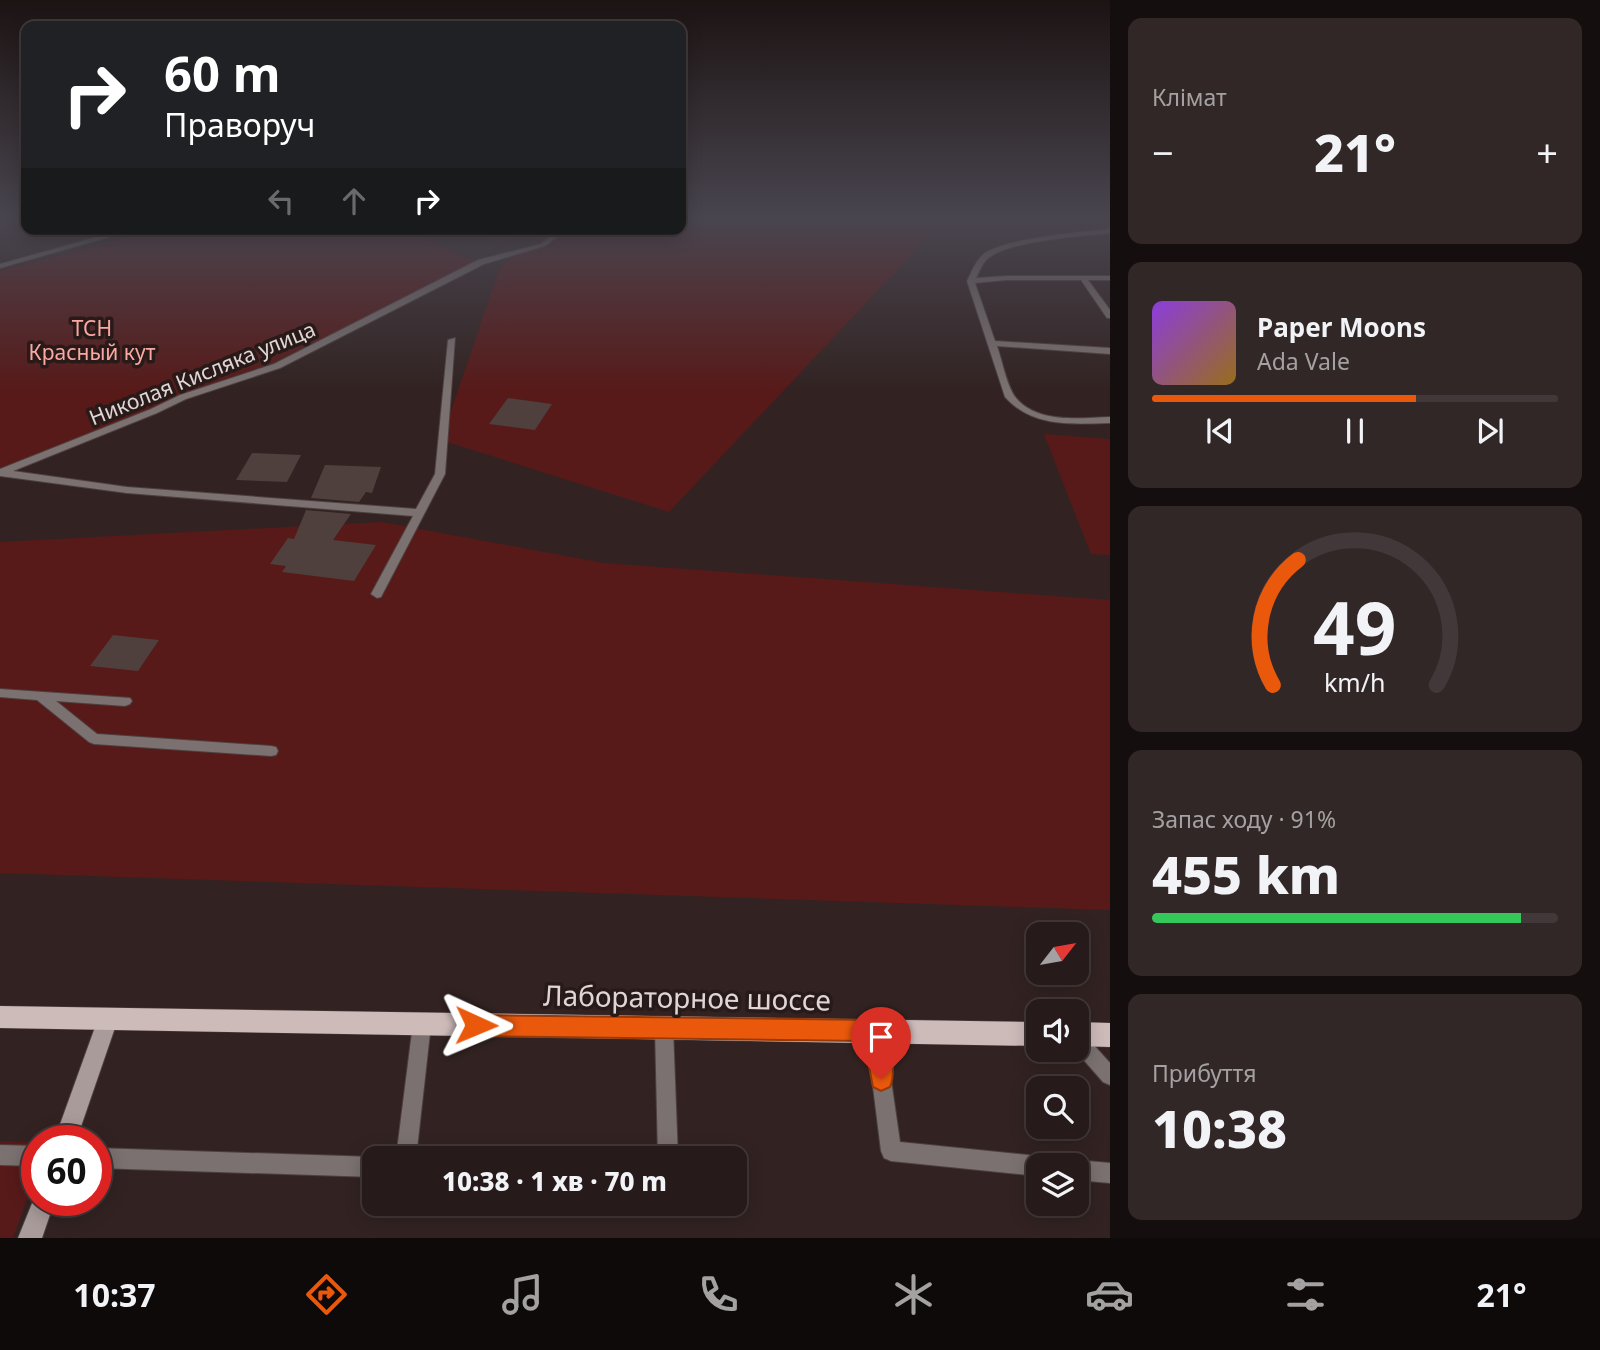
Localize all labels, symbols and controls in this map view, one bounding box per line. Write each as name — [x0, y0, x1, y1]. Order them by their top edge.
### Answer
text: 60 m — [164, 40, 281, 106]
icon: right — [49, 49, 140, 140]
text: Клімат — [1152, 81, 1227, 113]
text: Праворуч — [164, 103, 315, 146]
text: 21° — [1314, 116, 1396, 187]
text: − — [1152, 126, 1174, 178]
text: + — [1536, 126, 1558, 178]
icon: left — [262, 182, 300, 220]
icon: ahead — [335, 182, 373, 220]
icon: right — [408, 182, 446, 220]
text: Paper Moons — [1257, 309, 1426, 345]
park label: ТСН Красный кут — [29, 314, 156, 366]
street label: Николая Кисляка улица — [85, 315, 319, 431]
text: Ada Vale — [1257, 345, 1350, 377]
icon: previous — [1201, 412, 1239, 450]
icon: pause — [1336, 412, 1374, 450]
icon: next — [1471, 412, 1509, 450]
text: 49 — [1313, 577, 1397, 676]
text: km/h — [1324, 665, 1386, 699]
text: Запас ходу · 91% — [1152, 803, 1336, 835]
text: 455 km — [1152, 838, 1340, 909]
north arrow — [1026, 922, 1088, 985]
map controls — [1026, 922, 1089, 1216]
street label: Лабораторное шоссе — [543, 975, 831, 1019]
position arrow — [439, 988, 513, 1062]
button: sound — [1026, 999, 1089, 1062]
pin — [851, 1007, 911, 1079]
icon: arrive — [862, 1018, 900, 1056]
text: Прибуття — [1152, 1057, 1257, 1089]
button: search — [1026, 1076, 1089, 1139]
text: 10:38 — [1152, 1092, 1287, 1163]
speed limit sign: 60 — [21, 1125, 112, 1216]
button: layers — [1026, 1153, 1089, 1216]
text: 10:38 · 1 хв · 70 m — [442, 1163, 667, 1199]
icon: directions — [302, 1270, 351, 1319]
icon: music — [498, 1270, 547, 1319]
icon: phone — [694, 1270, 743, 1319]
icon: climate — [889, 1270, 938, 1319]
icon: car — [1085, 1270, 1134, 1319]
icon: filters — [1281, 1270, 1330, 1319]
text: 10:37 — [73, 1273, 156, 1316]
text: 21° — [1476, 1273, 1527, 1316]

